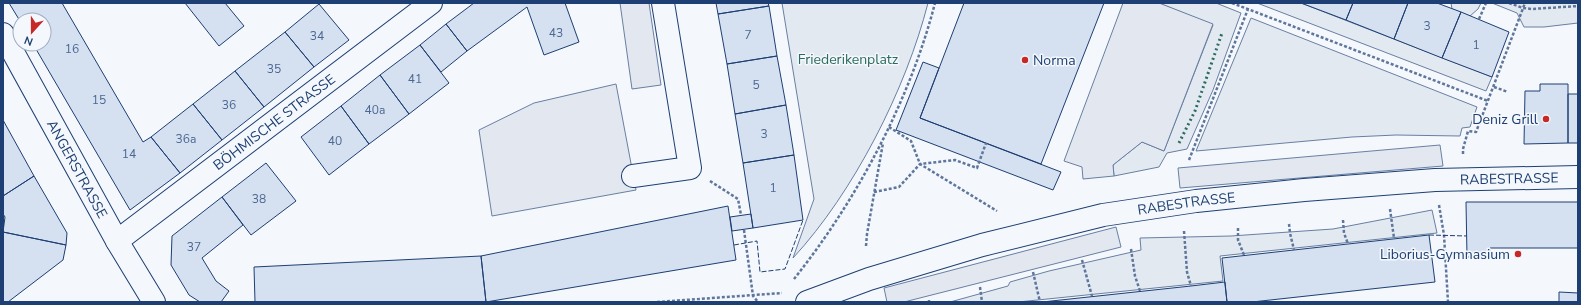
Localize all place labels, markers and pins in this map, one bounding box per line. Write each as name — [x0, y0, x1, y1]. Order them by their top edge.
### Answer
place label: Norma — [1033, 51, 1076, 70]
marker: Norma — [1020, 55, 1030, 65]
place label: Deniz Grill — [1472, 110, 1539, 129]
marker: Deniz Grill — [1541, 114, 1551, 124]
place label: Liborius-Gymnasium — [1380, 245, 1510, 264]
marker: Liborius-Gymnasium — [1513, 249, 1523, 259]

